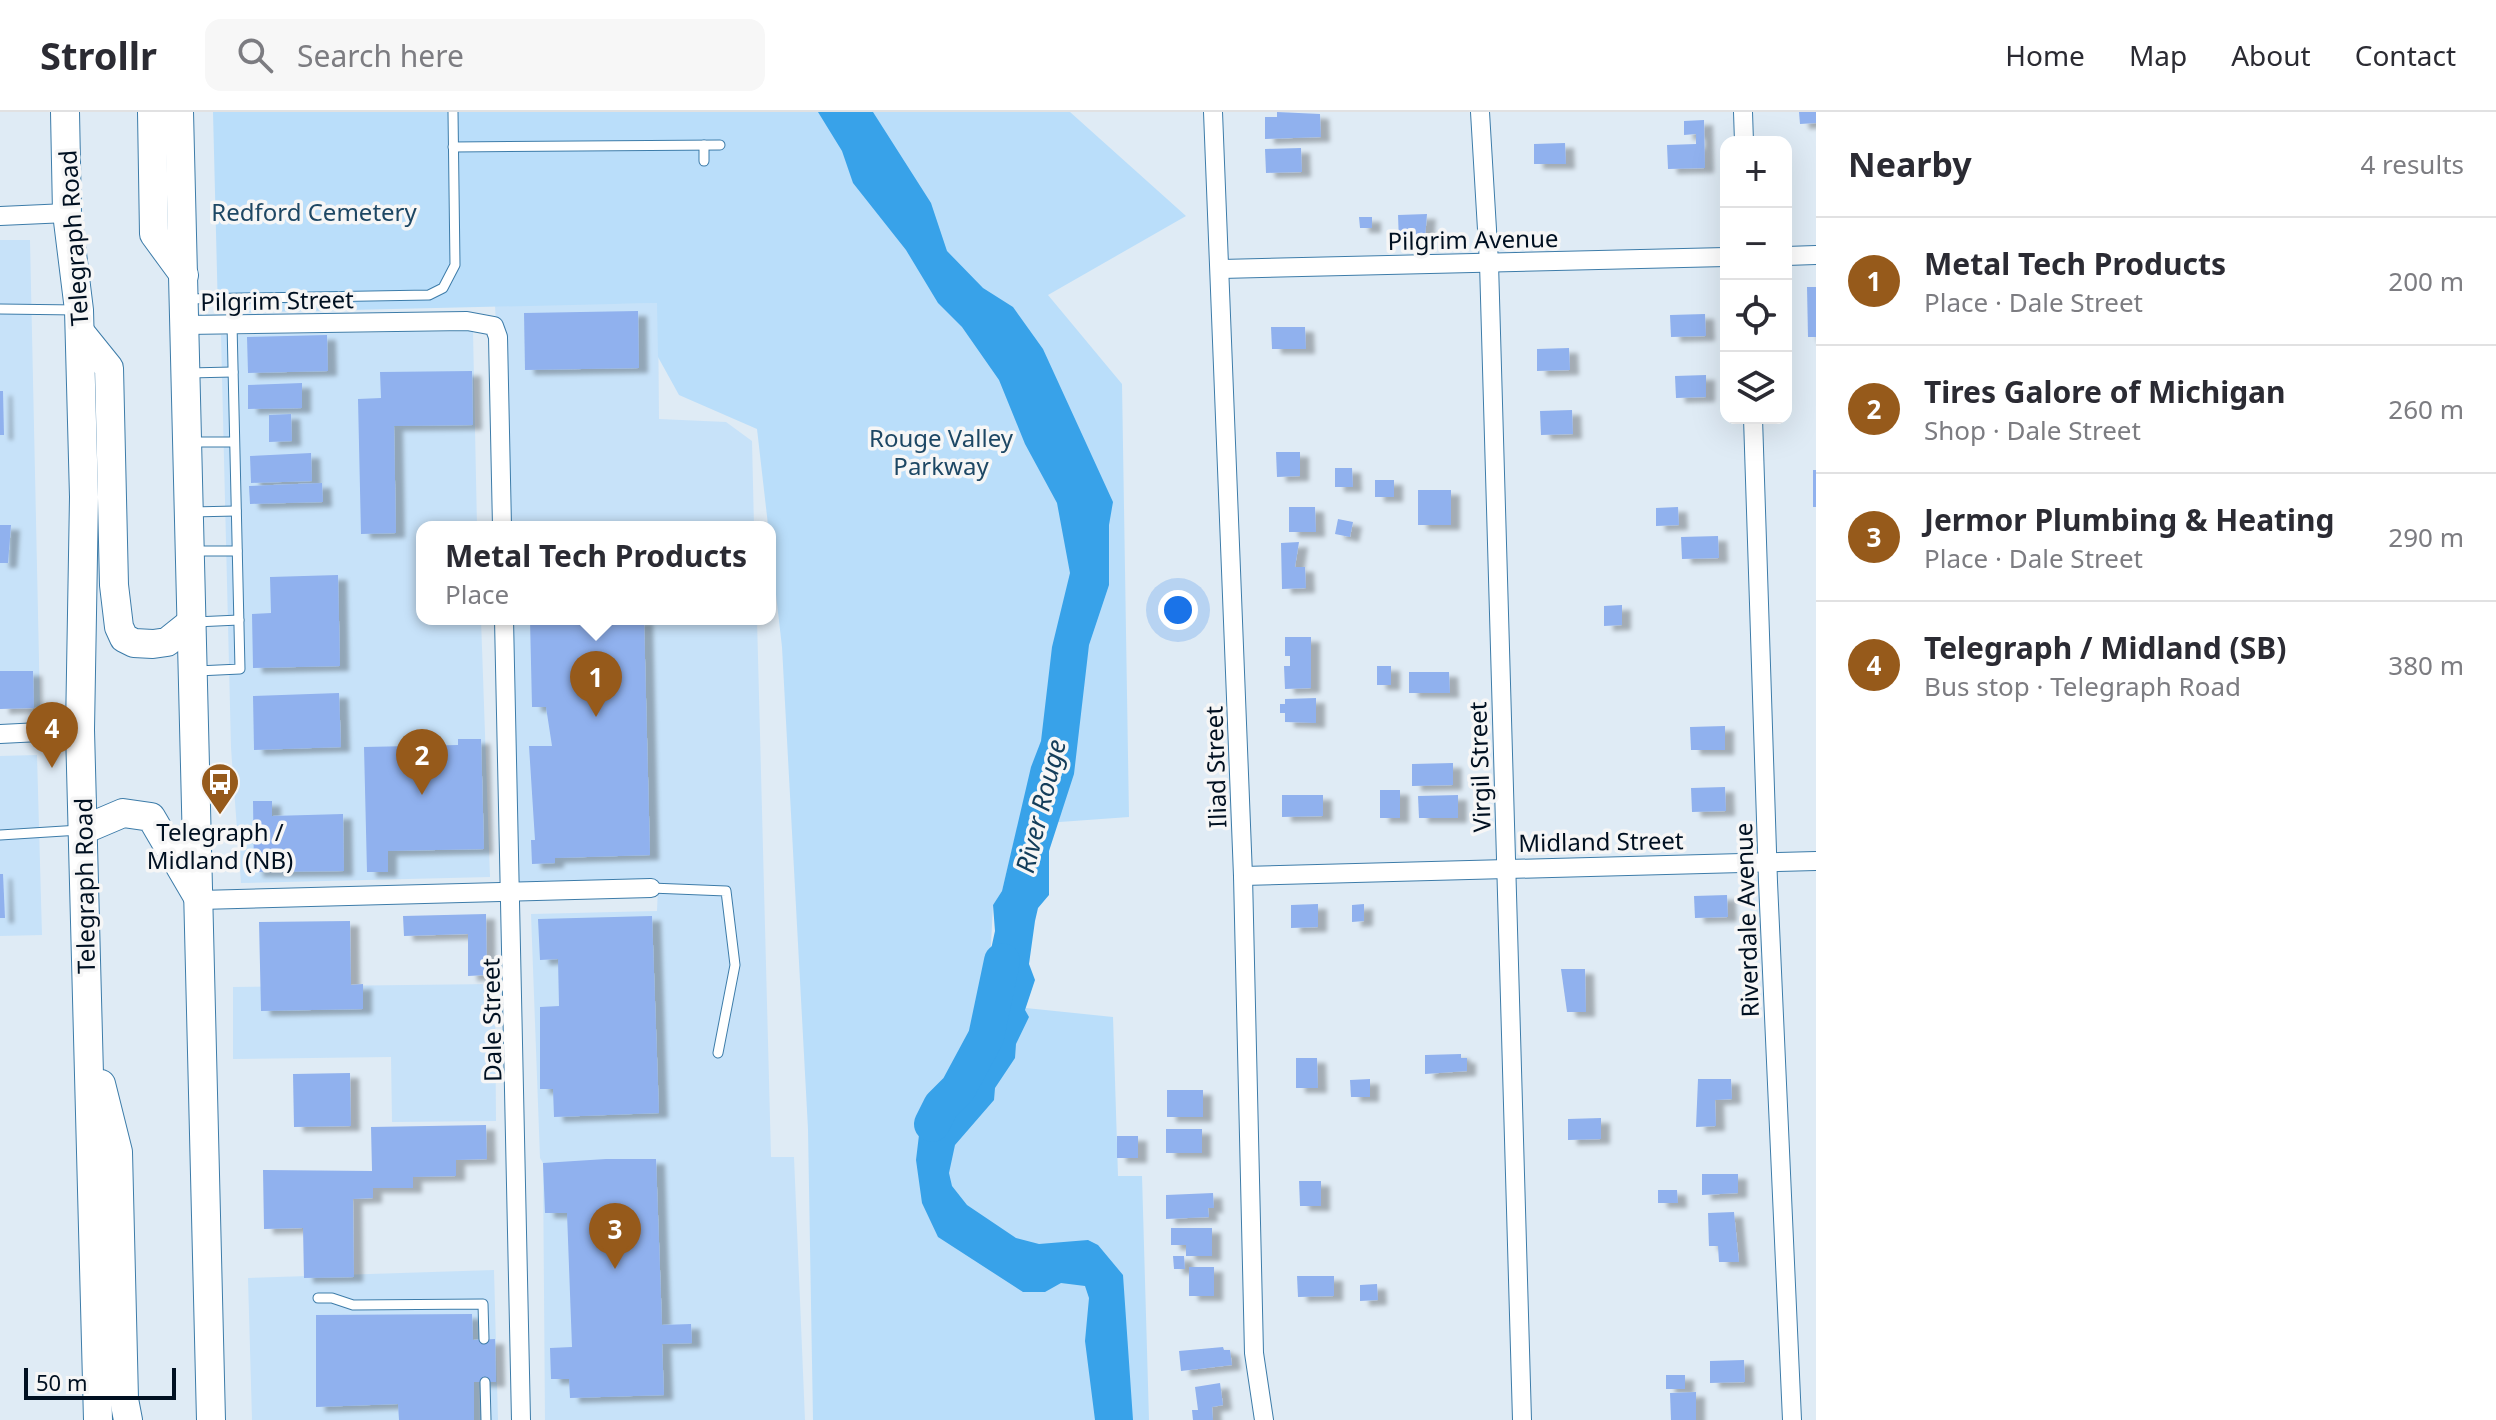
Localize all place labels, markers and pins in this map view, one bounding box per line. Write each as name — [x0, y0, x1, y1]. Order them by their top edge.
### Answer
pin: 1 — [570, 651, 622, 717]
pin: 4 — [26, 702, 78, 768]
pin: 2 — [396, 729, 448, 795]
bus stop icon: Telegraph / Midland (NB) — [199, 761, 241, 816]
place label: Telegraph / Midland (NB) — [147, 815, 293, 876]
pin: 3 — [589, 1203, 641, 1269]

